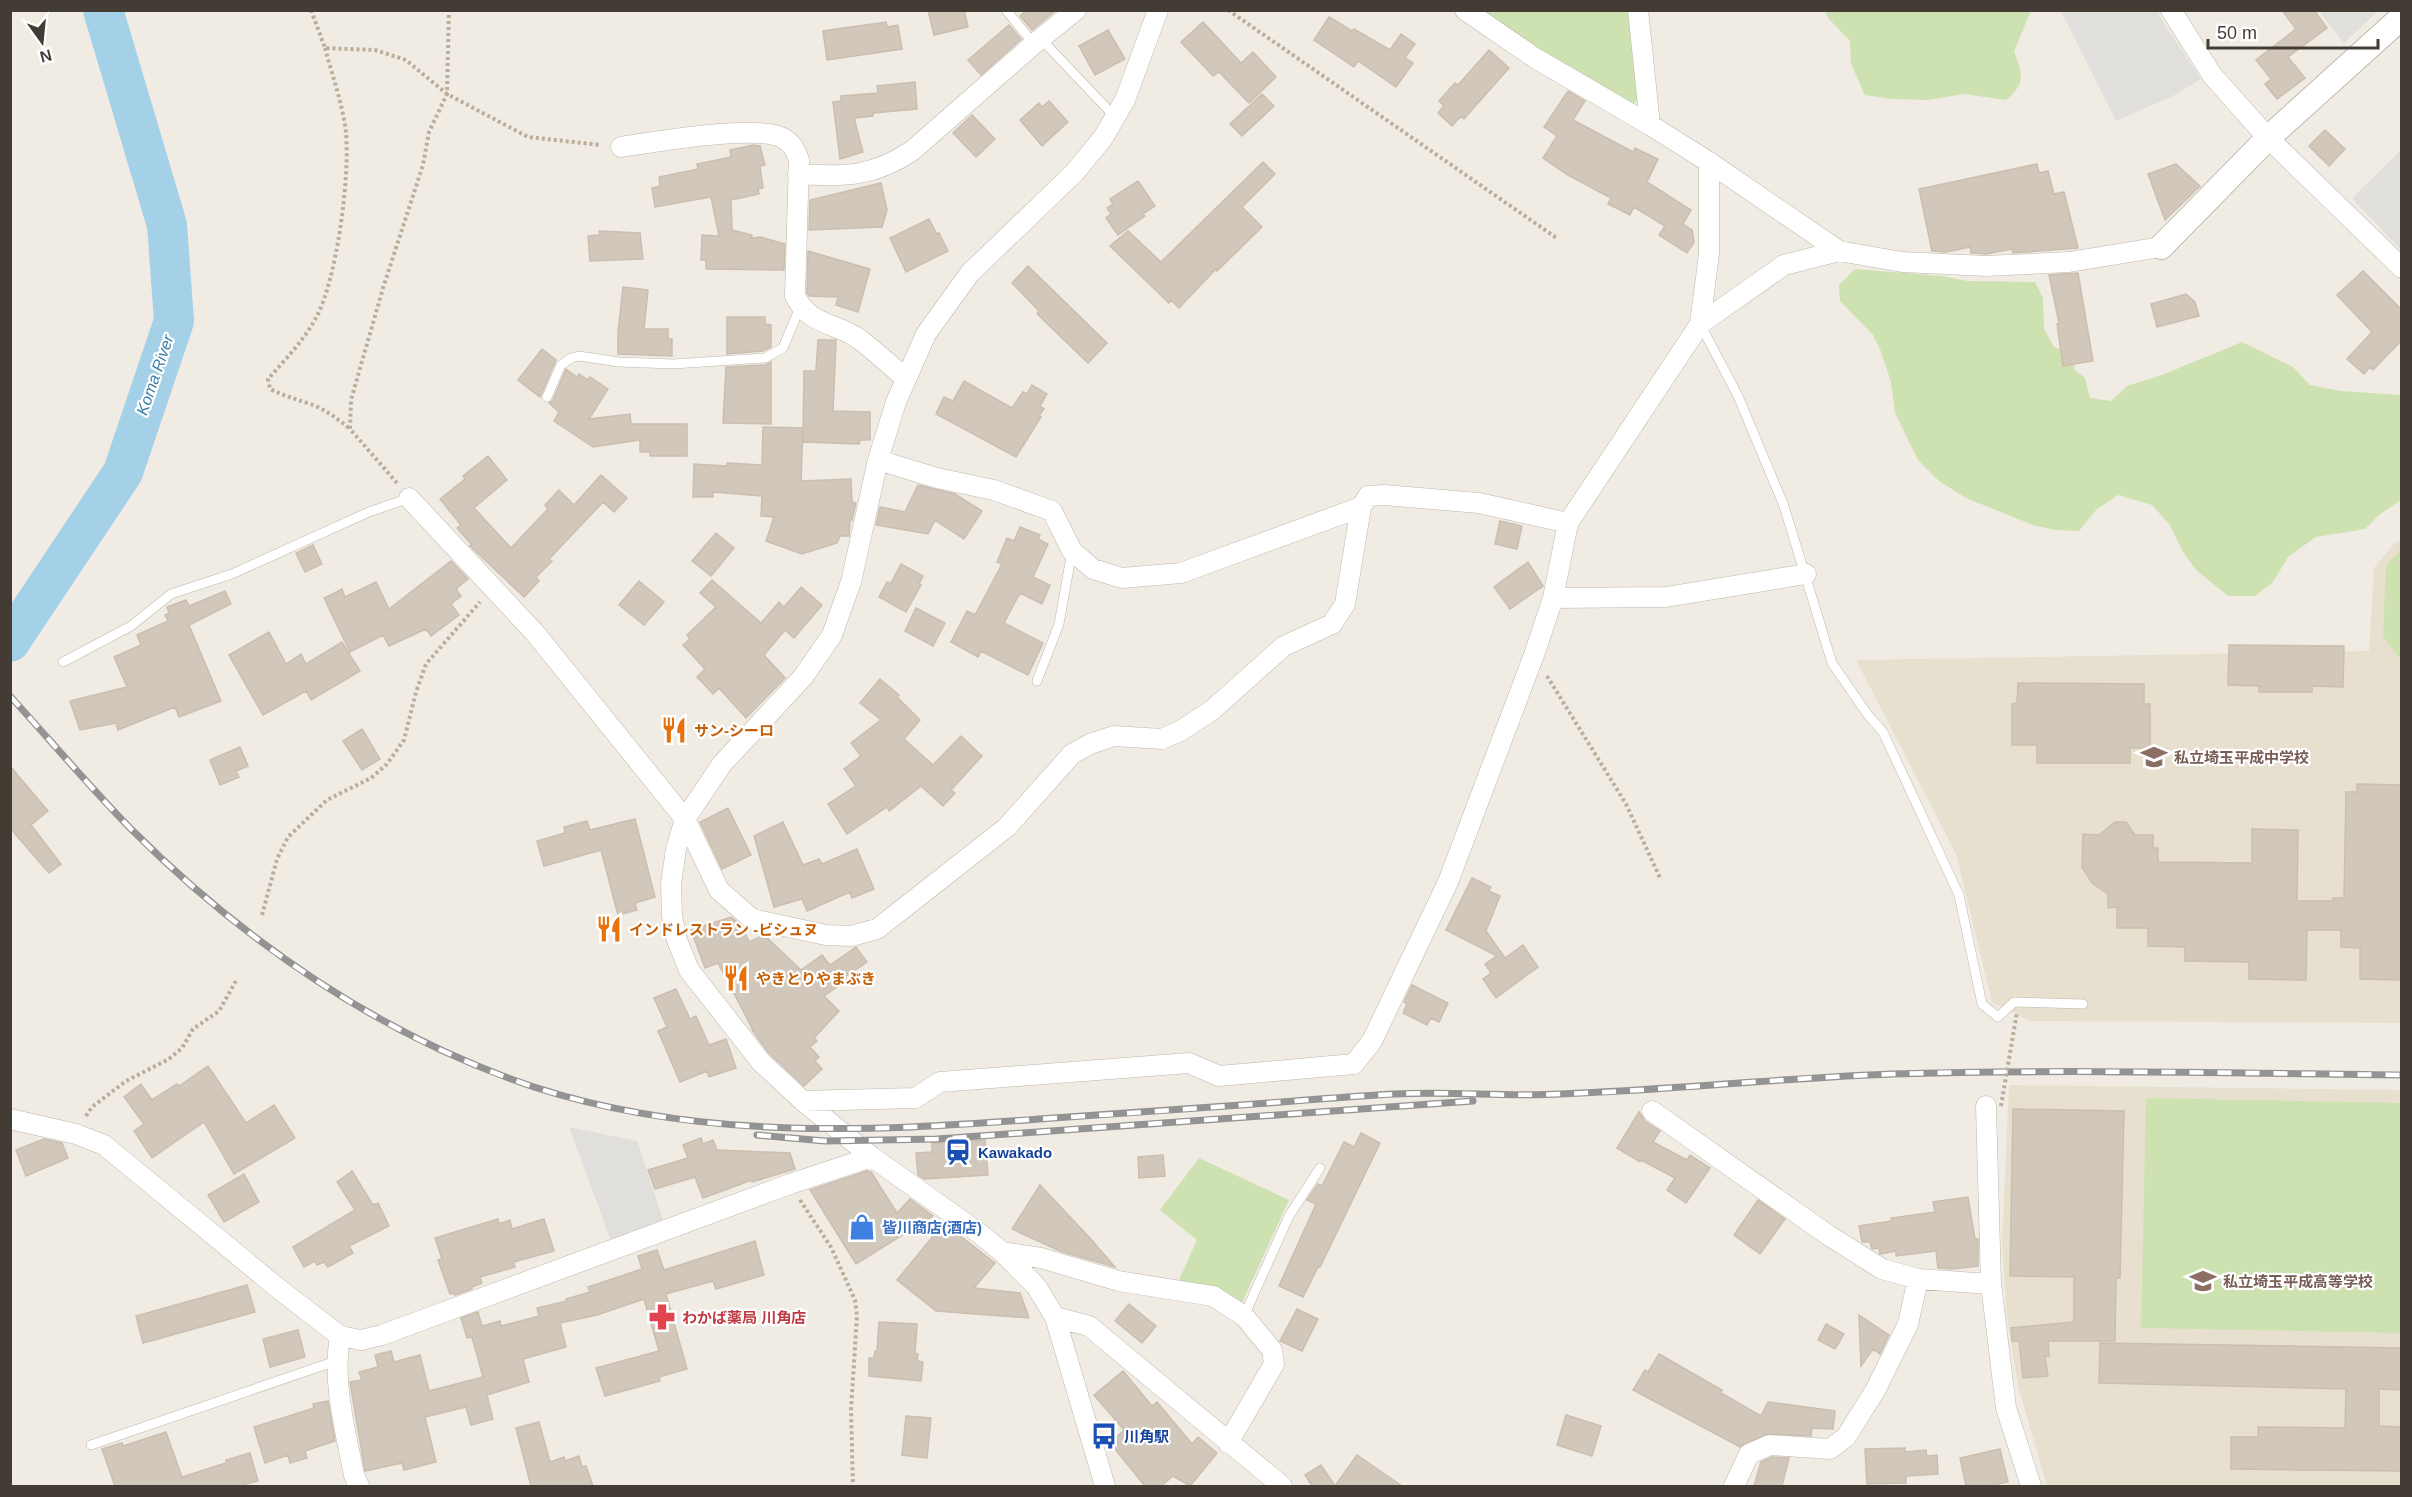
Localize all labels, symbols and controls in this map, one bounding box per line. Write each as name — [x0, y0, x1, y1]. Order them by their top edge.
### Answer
north arrow — [12, 12, 72, 72]
scale bar — [2208, 12, 2378, 50]
text: 50 m — [2217, 23, 2257, 43]
text: N — [38, 46, 54, 66]
water label: Koma River — [133, 332, 177, 417]
restaurant icon: サン-シーロ — [659, 715, 689, 745]
place label: サン-シーロ — [694, 722, 774, 739]
school or university icon: 私立埼玉平成中学校 — [2139, 742, 2169, 772]
place label: 私立埼玉平成中学校 — [2174, 749, 2309, 766]
restaurant icon: インドレストラン -ビシュヌ — [594, 914, 624, 944]
place label: インドレストラン -ビシュヌ — [629, 921, 818, 938]
restaurant icon: やきとりやまぶき — [721, 963, 751, 993]
place label: やきとりやまぶき — [756, 970, 876, 987]
station icon: Kawakado — [943, 1137, 973, 1167]
place label: Kawakado — [978, 1144, 1052, 1161]
shop icon: 皆川商店(酒店) — [847, 1212, 877, 1242]
place label: 皆川商店(酒店) — [882, 1219, 982, 1236]
school or university icon: 私立埼玉平成高等学校 — [2188, 1266, 2218, 1296]
place label: 私立埼玉平成高等学校 — [2223, 1273, 2373, 1290]
pharmacy icon: わかば薬局 川角店 — [647, 1302, 677, 1332]
place label: わかば薬局 川角店 — [682, 1309, 806, 1326]
bus stop icon: 川角駅 — [1089, 1421, 1119, 1451]
place label: 川角駅 — [1124, 1428, 1169, 1445]

